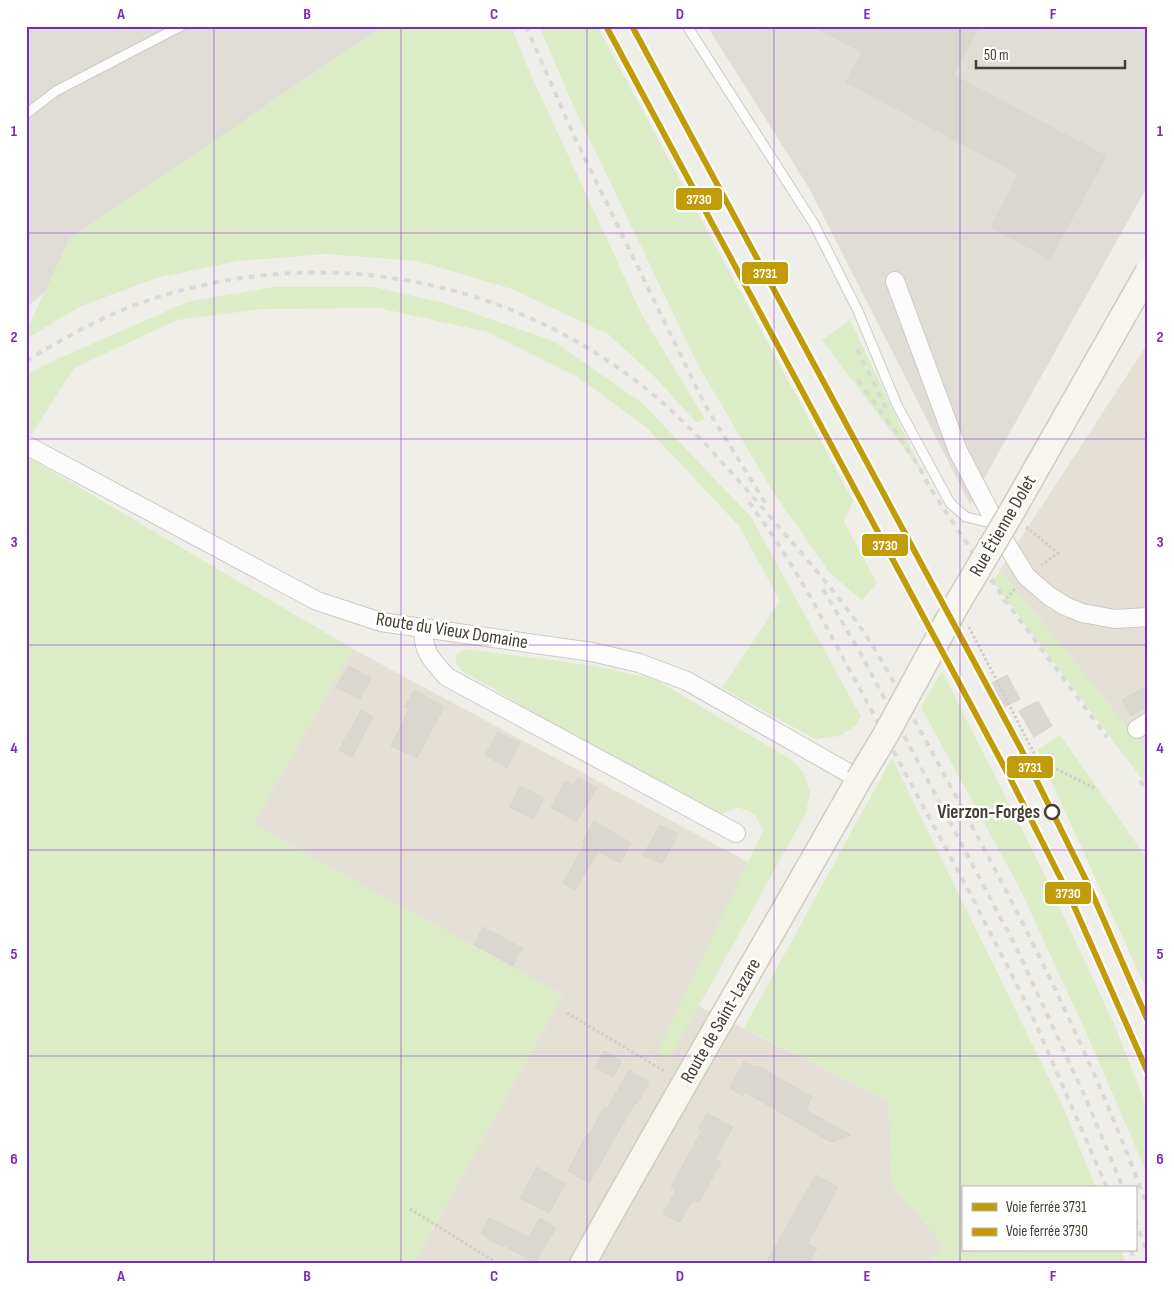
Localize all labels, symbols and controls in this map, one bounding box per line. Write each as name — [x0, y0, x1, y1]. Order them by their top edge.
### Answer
text: A — [116, 5, 125, 24]
text: B — [303, 5, 311, 24]
text: C — [490, 5, 498, 24]
text: D — [676, 5, 684, 24]
text: E — [864, 5, 871, 24]
text: F — [1050, 5, 1057, 24]
scale bar — [976, 38, 1125, 70]
text: 50 m — [984, 46, 1009, 65]
text: 1 — [11, 122, 18, 141]
text: 1 — [1157, 122, 1164, 141]
line badge: 3730 — [675, 187, 723, 211]
text: 3730 — [686, 191, 712, 208]
line badge: 3731 — [741, 261, 789, 285]
text: 3731 — [753, 265, 778, 282]
text: 2 — [10, 328, 18, 347]
text: 2 — [1156, 328, 1164, 347]
street label: Rue Étienne Dolet — [965, 471, 1041, 581]
text: 3 — [10, 533, 18, 552]
line badge: 3730 — [861, 533, 909, 557]
text: 3 — [1156, 533, 1164, 552]
text: 3730 — [872, 537, 898, 554]
street label: Route du Vieux Domaine — [374, 608, 530, 654]
text: 4 — [10, 739, 18, 758]
text: 4 — [1156, 739, 1164, 758]
line badge: 3731 — [1006, 755, 1054, 779]
text: 3731 — [1018, 759, 1043, 776]
place label: Vierzon-Forges — [937, 801, 1040, 824]
marker: Vierzon-Forges — [1044, 804, 1060, 820]
line badge: 3730 — [1044, 881, 1092, 905]
text: 3730 — [1055, 885, 1081, 902]
text: 5 — [10, 945, 18, 964]
text: 5 — [1156, 945, 1164, 964]
street label: Route de Saint-Lazare — [676, 954, 766, 1088]
text: 6 — [10, 1150, 18, 1169]
text: 6 — [1156, 1150, 1164, 1169]
legend — [962, 1186, 1136, 1252]
text: Voie ferrée 3731 — [1006, 1198, 1087, 1217]
text: Voie ferrée 3730 — [1006, 1222, 1088, 1241]
text: A — [116, 1267, 125, 1286]
text: B — [303, 1267, 311, 1286]
text: C — [490, 1267, 498, 1286]
text: D — [676, 1267, 684, 1286]
text: E — [864, 1267, 871, 1286]
text: F — [1050, 1267, 1057, 1286]

